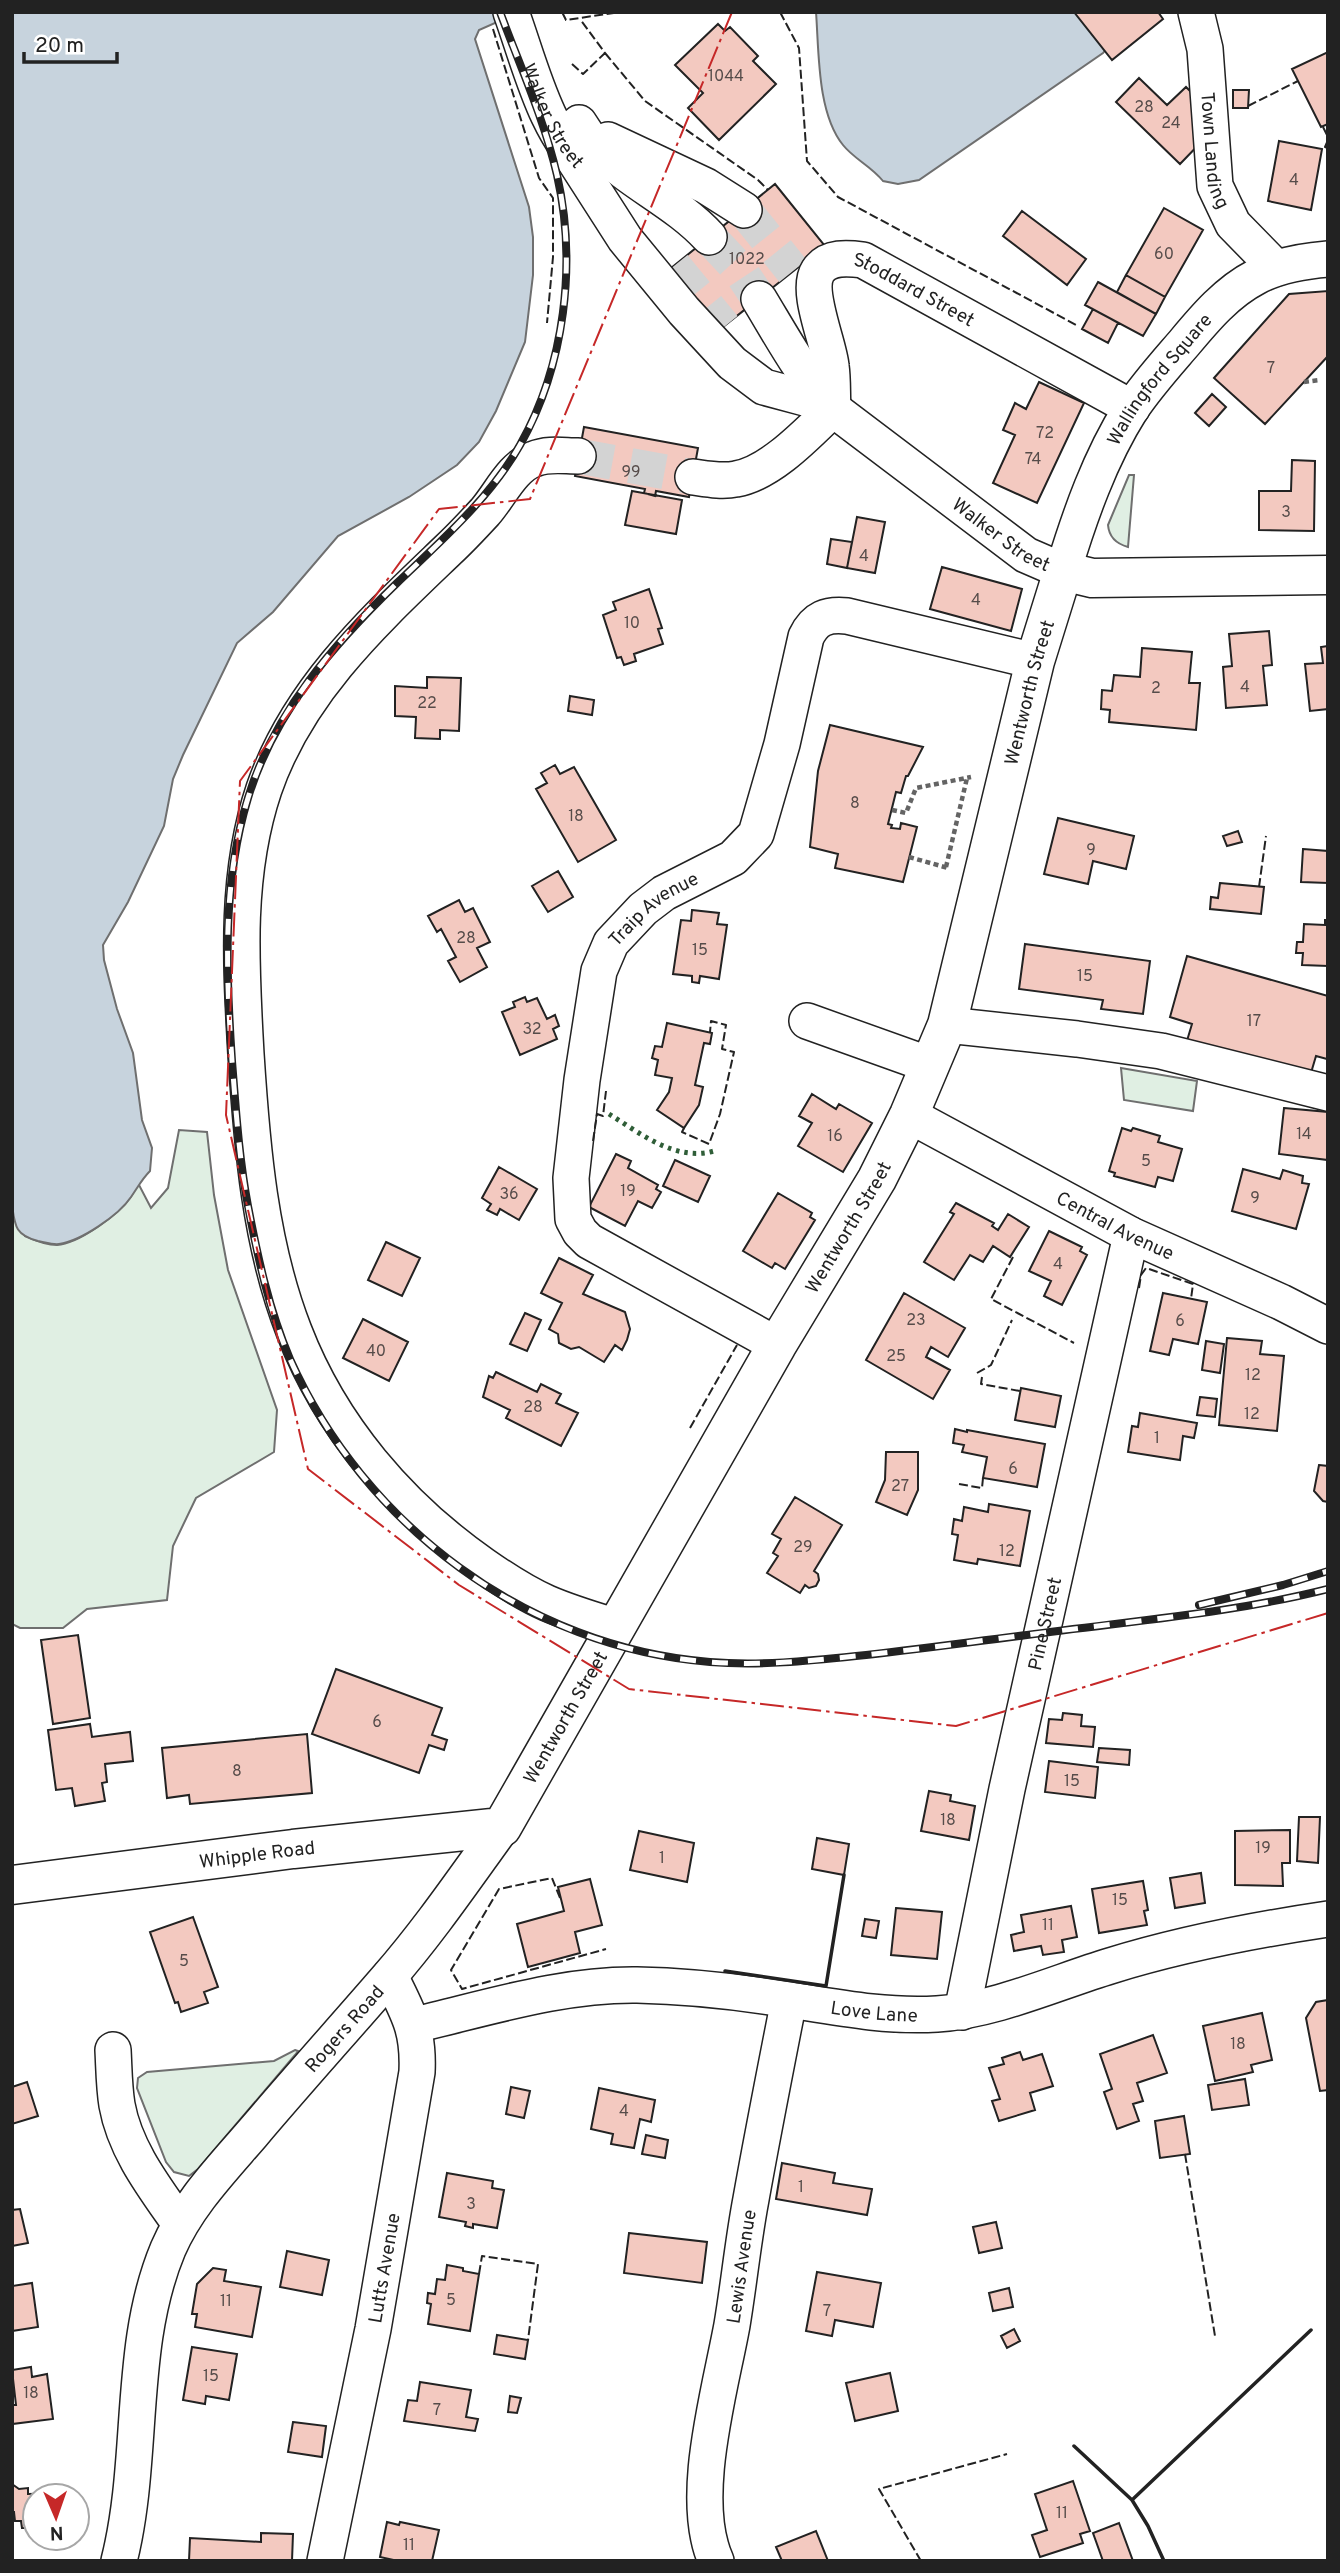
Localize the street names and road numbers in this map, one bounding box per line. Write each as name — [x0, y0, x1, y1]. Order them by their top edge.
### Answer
street label: Walker Street — [515, 61, 588, 174]
street label: Town Landing — [1194, 91, 1234, 213]
street label: Stoddard Street — [852, 249, 978, 333]
street label: Wallingford Square — [1103, 309, 1218, 450]
street label: Walker Street — [946, 493, 1053, 578]
street label: Wentworth Street — [1000, 617, 1061, 768]
street label: Traip Avenue — [604, 867, 703, 952]
street label: Wentworth Street — [801, 1158, 898, 1298]
street label: Central Avenue — [1051, 1187, 1177, 1267]
street label: Pine Street — [1024, 1575, 1068, 1673]
street label: Wentworth Street — [519, 1647, 614, 1789]
street label: Whipple Road — [198, 1837, 316, 1875]
street label: Rogers Road — [300, 1981, 390, 2078]
street label: Love Lane — [829, 1997, 918, 2029]
street label: Lewis Avenue — [722, 2208, 763, 2326]
street label: Lutts Avenue — [364, 2211, 407, 2325]

